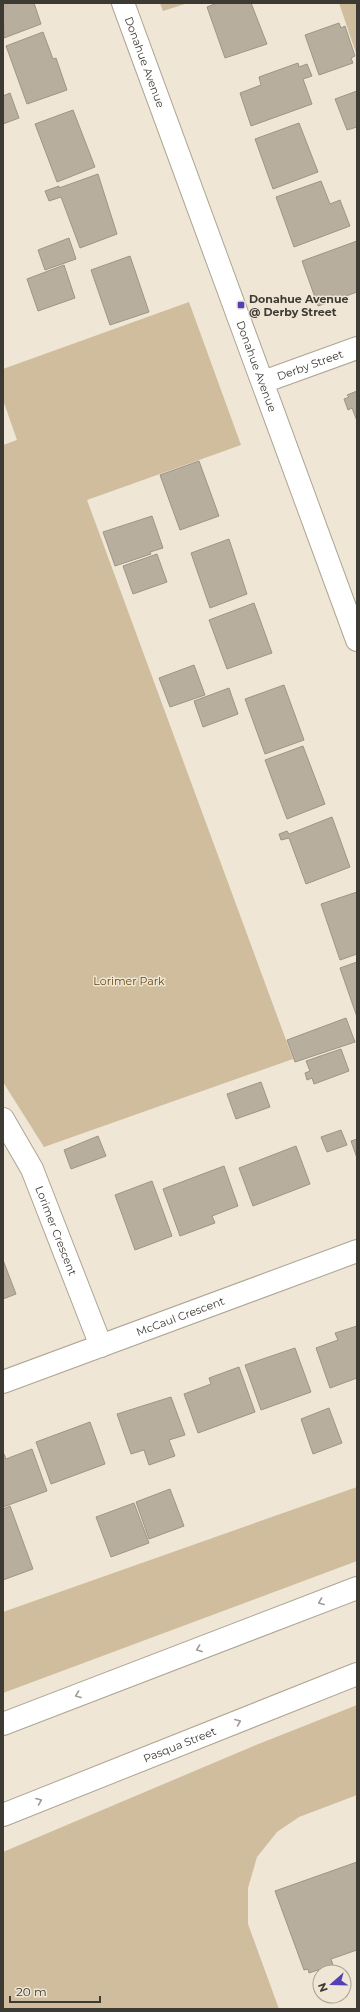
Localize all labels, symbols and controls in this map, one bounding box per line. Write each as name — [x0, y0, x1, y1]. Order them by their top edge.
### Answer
street label: Donahue Avenue — [122, 15, 168, 110]
place label: Donahue Avenue @ Derby Street — [249, 292, 349, 319]
marker: Donahue Avenue @ Derby Street — [236, 300, 246, 310]
street label: Donahue Avenue — [233, 319, 280, 414]
street label: Derby Street — [275, 346, 346, 383]
park label: Lorimer Park — [93, 974, 165, 988]
street label: Lorimer Crescent — [32, 1184, 80, 1278]
street label: McCaul Crescent — [134, 1294, 227, 1339]
one-way arrow — [317, 1598, 324, 1606]
one-way arrow — [196, 1644, 203, 1652]
one-way arrow — [74, 1691, 81, 1699]
one-way arrow — [235, 1718, 242, 1726]
street label: Pasqua Street — [141, 1724, 218, 1765]
one-way arrow — [36, 1797, 43, 1805]
north arrow — [312, 1964, 352, 2004]
scale bar — [10, 1978, 100, 2004]
text: N — [315, 1981, 331, 1994]
text: 20 m — [16, 1984, 47, 1999]

